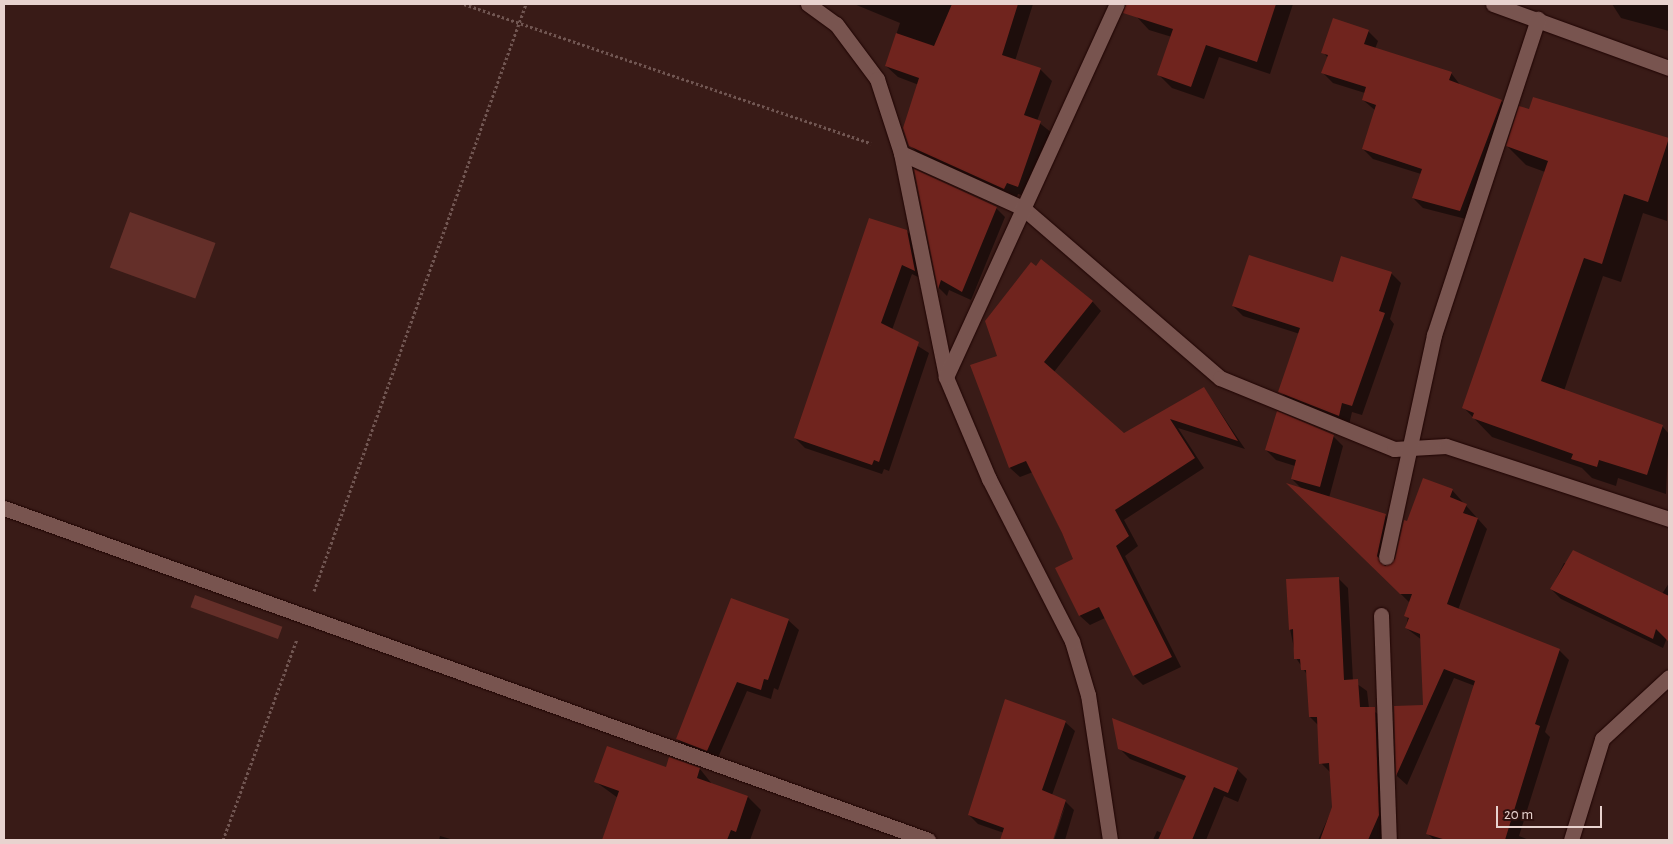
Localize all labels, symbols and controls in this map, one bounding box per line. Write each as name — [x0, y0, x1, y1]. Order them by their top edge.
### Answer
scale bar — [1498, 796, 1604, 828]
text: 20 m — [1504, 807, 1533, 822]

